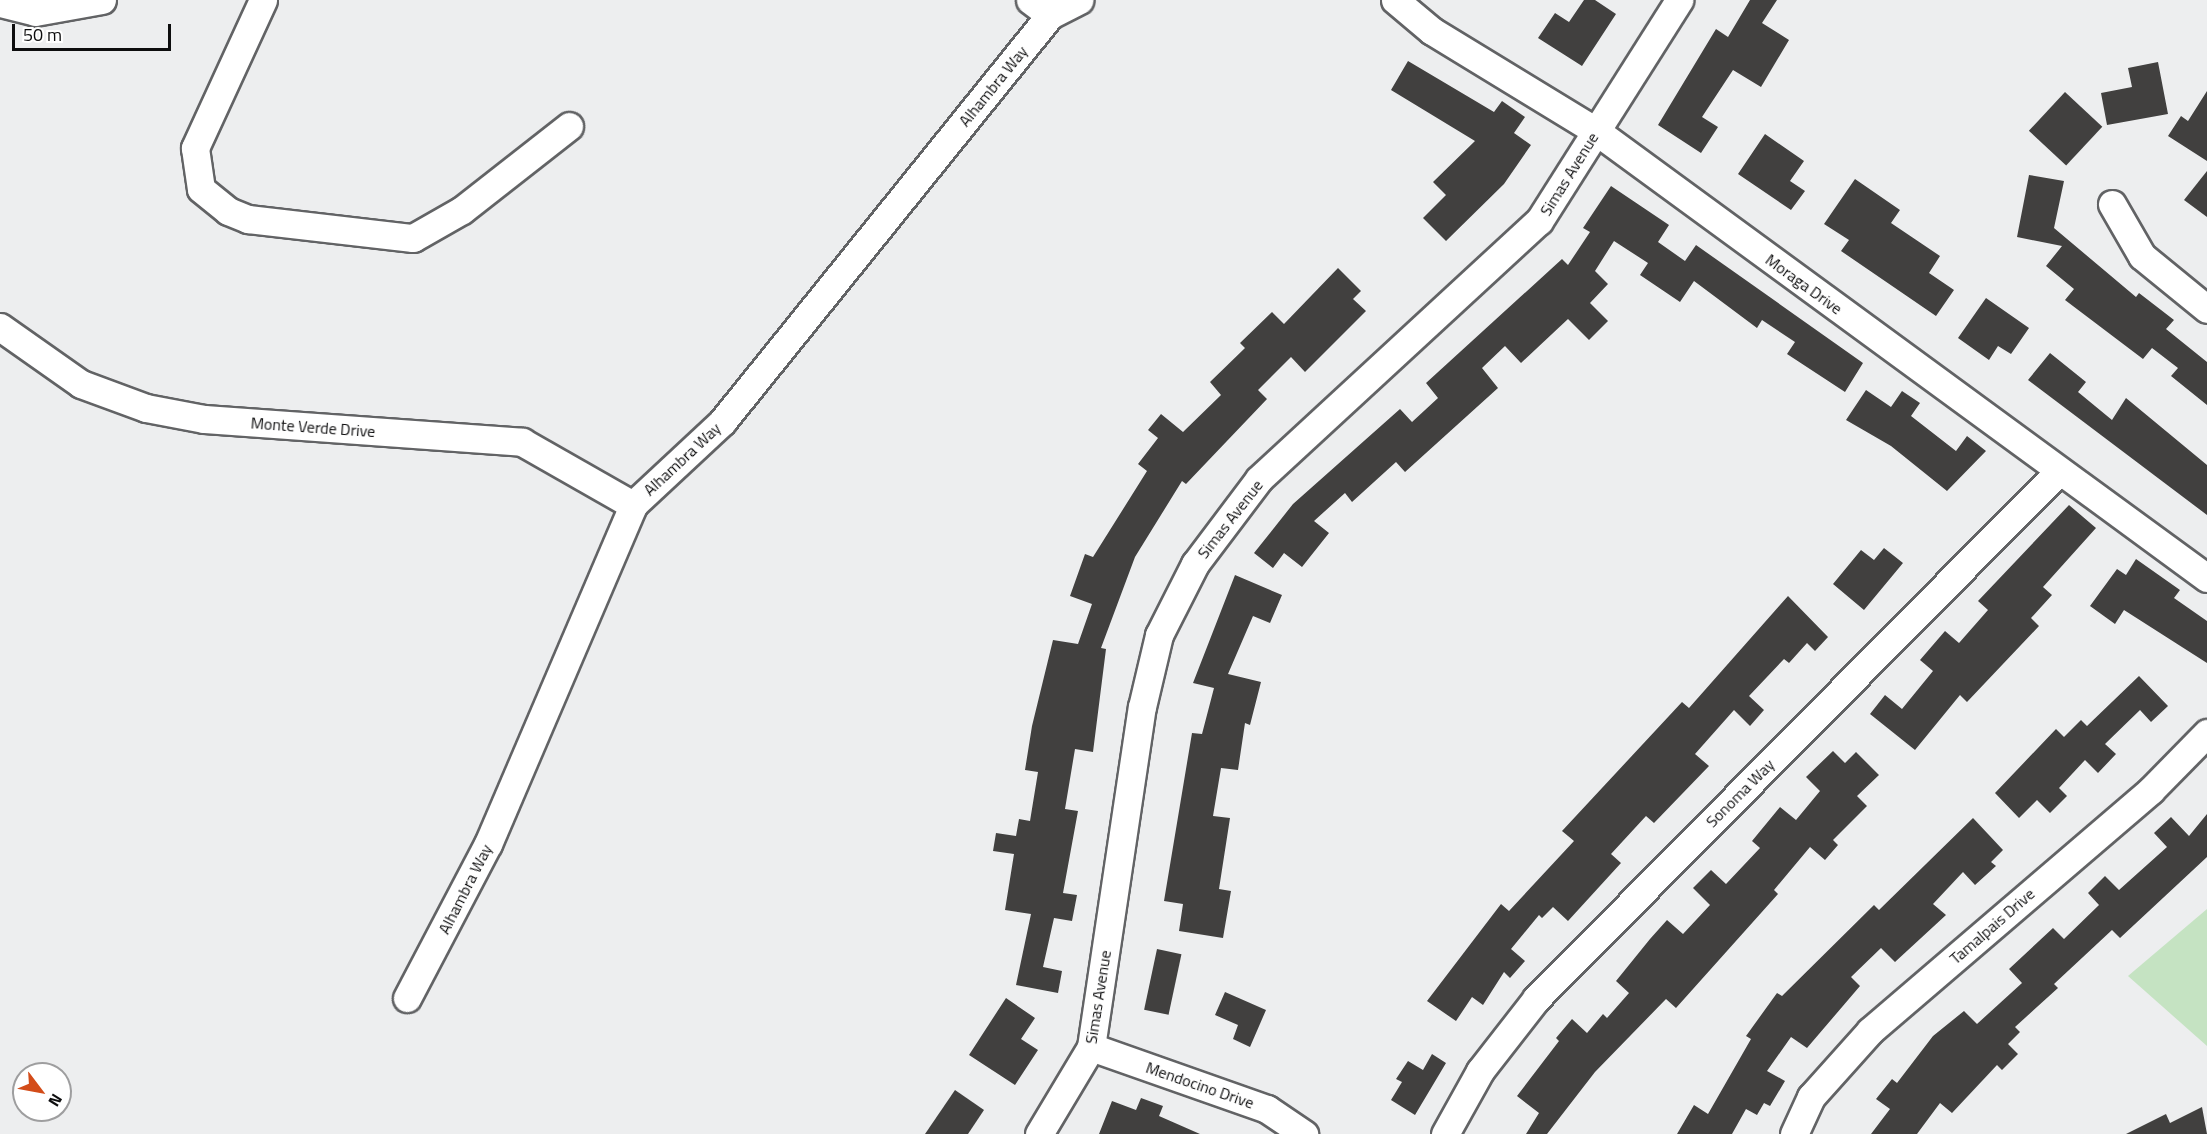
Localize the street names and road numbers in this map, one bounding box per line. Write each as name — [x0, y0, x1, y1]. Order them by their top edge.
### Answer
street label: Alhambra Way — [955, 42, 1031, 130]
street label: Simas Avenue — [1536, 129, 1602, 219]
street label: Moraga Drive — [1762, 250, 1846, 318]
street label: Monte Verde Drive — [250, 413, 376, 441]
street label: Alhambra Way — [640, 418, 724, 500]
street label: Simas Avenue — [1193, 476, 1267, 562]
street label: Sonoma Way — [1702, 755, 1778, 831]
street label: Alhambra Way — [434, 841, 496, 937]
street label: Tamalpais Drive — [1946, 884, 2038, 968]
street label: Simas Avenue — [1081, 949, 1115, 1045]
street label: Mendocino Drive — [1143, 1058, 1257, 1112]

